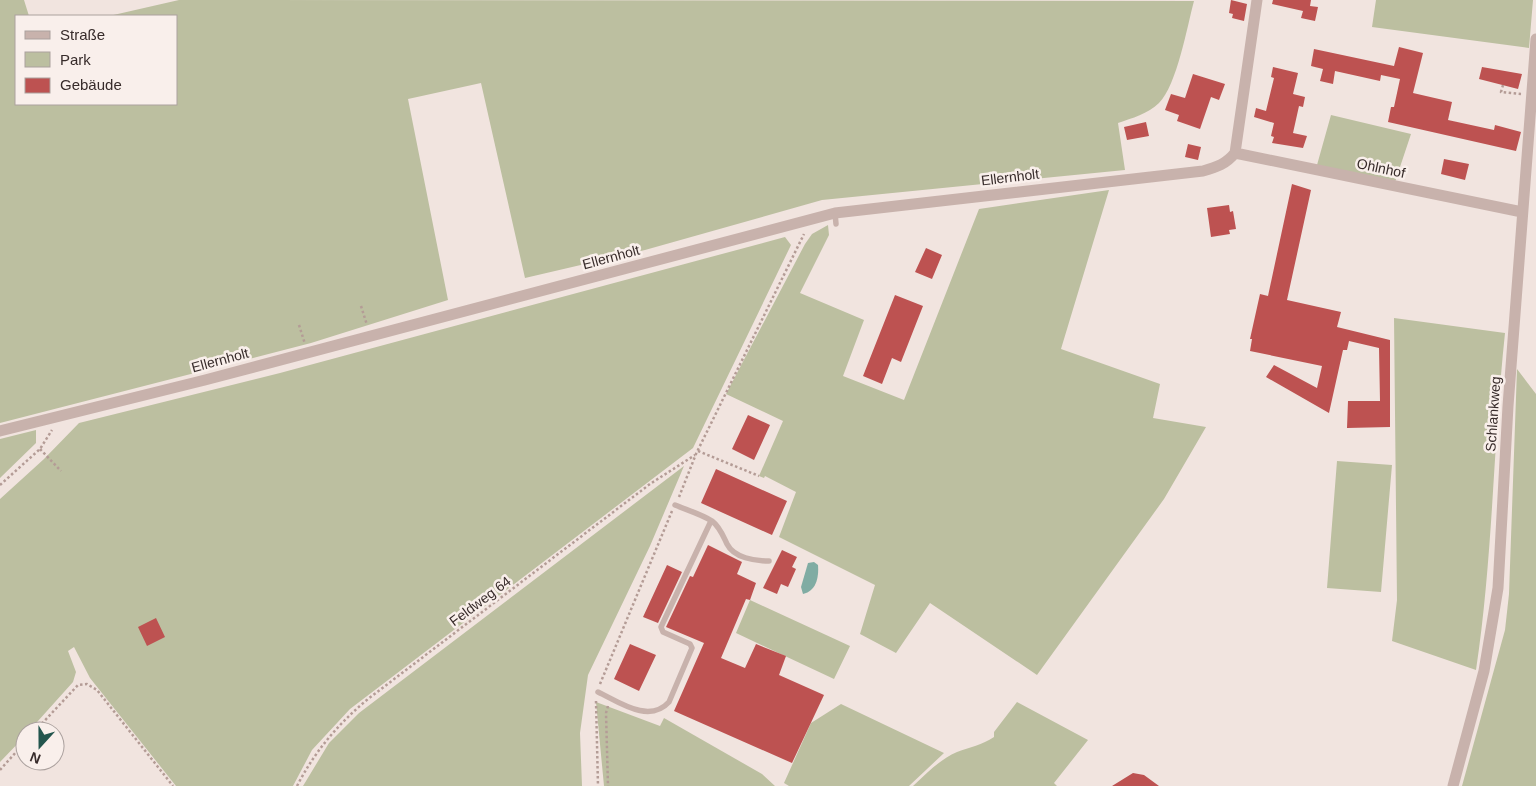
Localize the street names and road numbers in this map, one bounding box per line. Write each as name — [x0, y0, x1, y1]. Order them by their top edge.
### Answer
street label: Ohlnhof — [1355, 155, 1407, 181]
street label: Ellernholt — [980, 165, 1040, 188]
street label: Ellernholt — [581, 242, 641, 272]
street label: Ellernholt — [190, 345, 250, 375]
street label: Schlankweg — [1482, 376, 1504, 452]
street label: Feldweg 64 — [446, 573, 514, 629]

